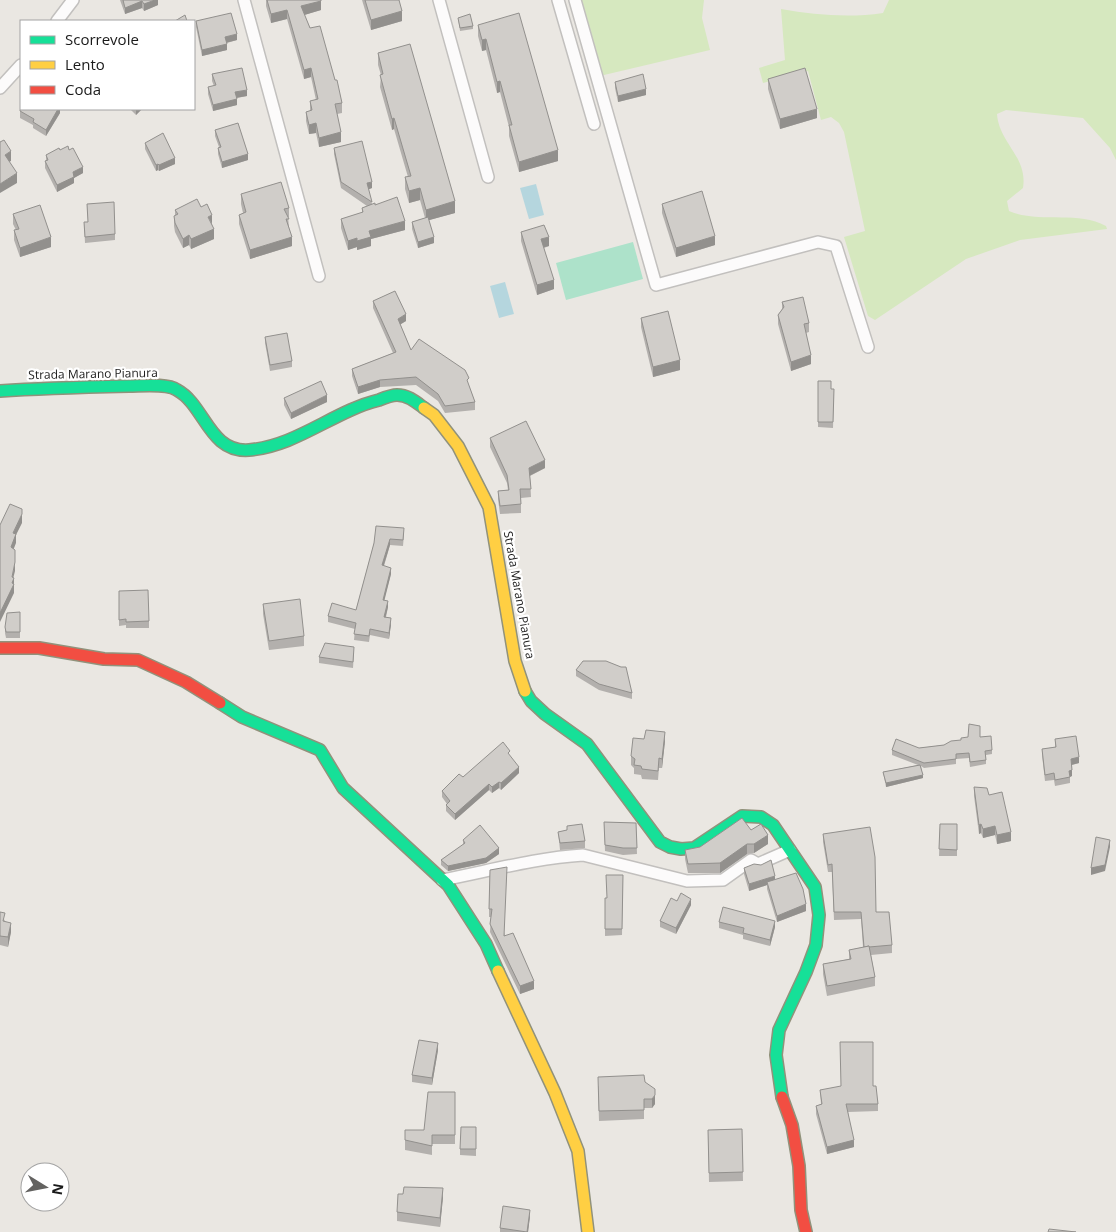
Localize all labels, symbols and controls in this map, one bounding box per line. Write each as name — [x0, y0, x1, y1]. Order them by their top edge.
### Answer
legend — [20, 20, 195, 110]
text: Scorrevole — [65, 29, 139, 49]
text: Lento — [65, 54, 105, 74]
text: Coda — [65, 79, 101, 99]
street label: Strada Marano Pianura — [28, 364, 158, 383]
street label: Strada Marano Pianura — [500, 530, 539, 660]
north arrow — [20, 1162, 70, 1212]
text: N — [48, 1182, 69, 1197]

